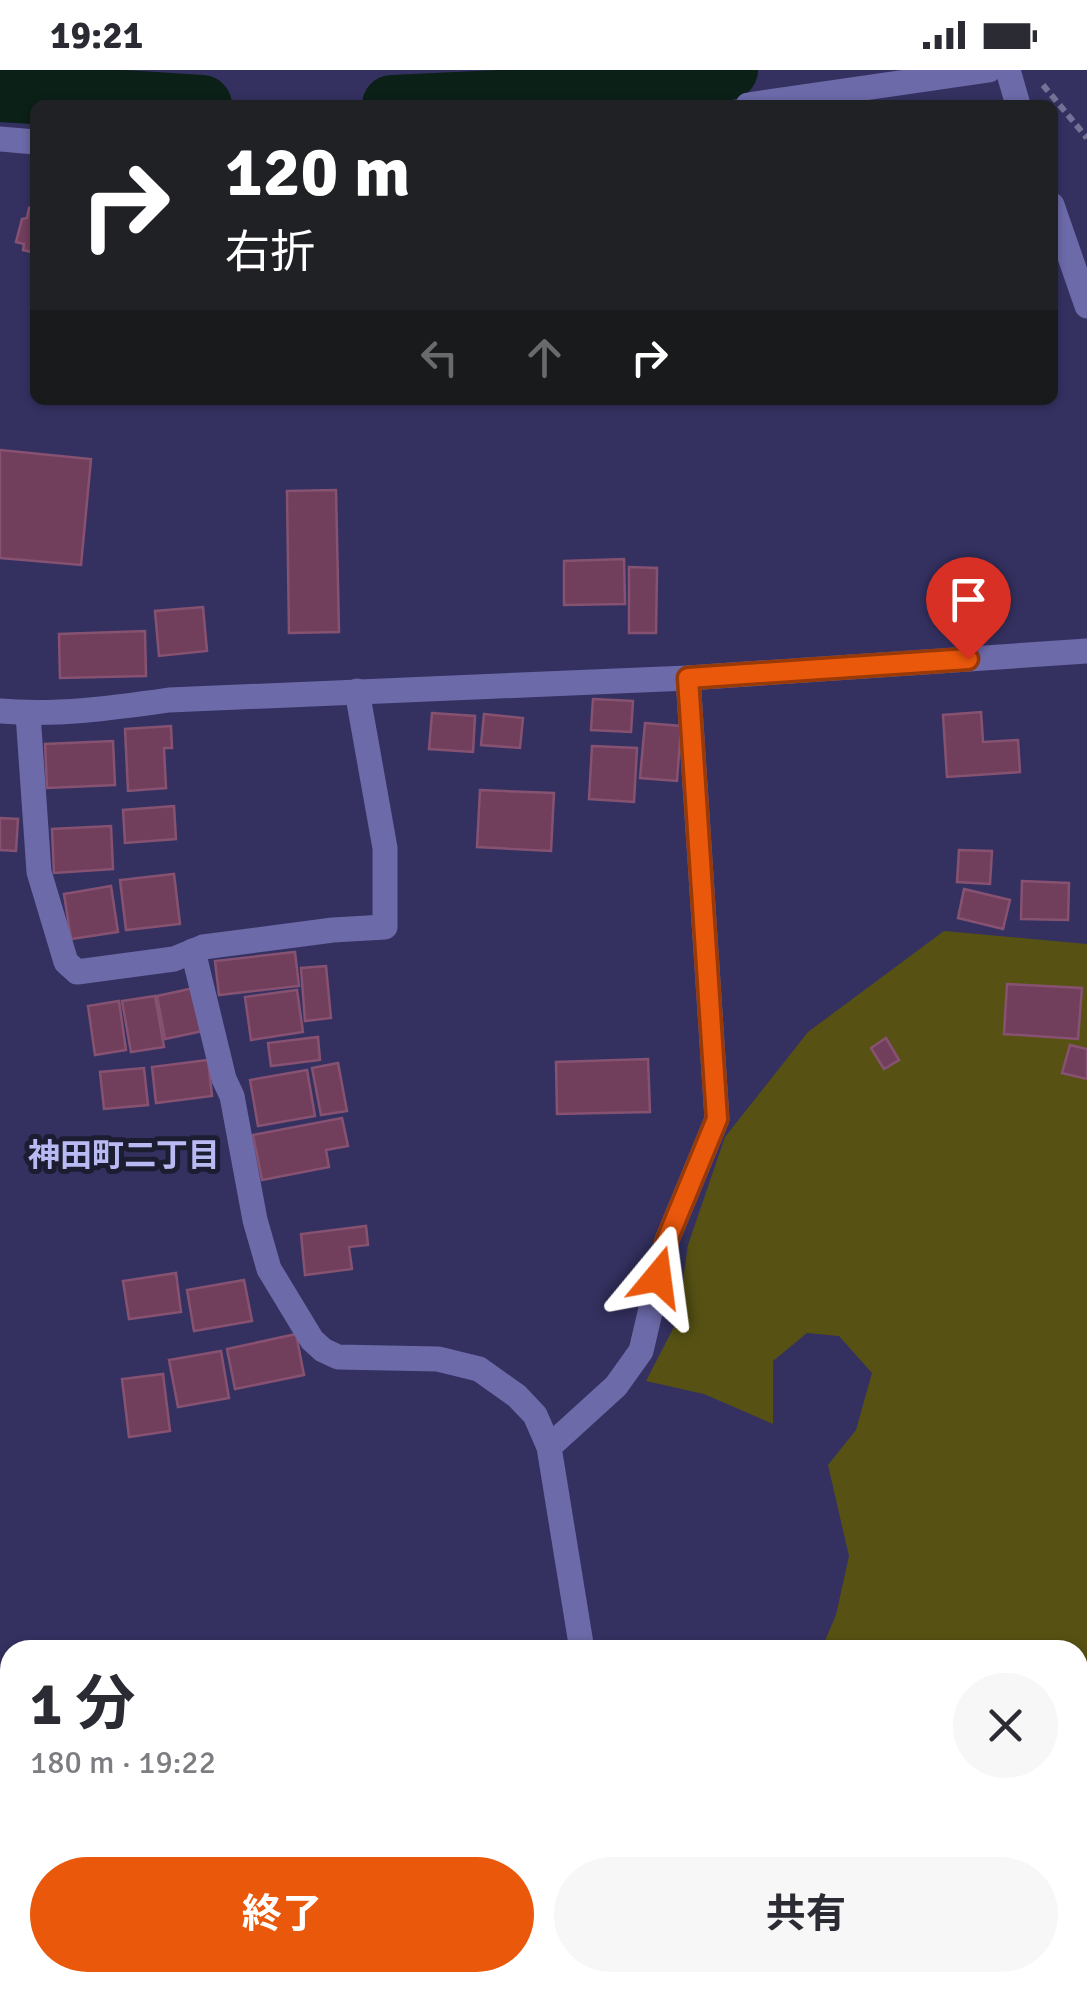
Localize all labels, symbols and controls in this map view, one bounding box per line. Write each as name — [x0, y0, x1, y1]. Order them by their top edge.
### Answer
text: 19:21 — [50, 12, 143, 59]
text: 120 m — [225, 129, 410, 215]
icon: right — [60, 140, 190, 270]
text: 右折 — [225, 225, 315, 280]
icon: left — [412, 330, 467, 385]
icon: ahead — [517, 330, 572, 385]
icon: right — [622, 330, 677, 385]
pin — [926, 557, 1011, 660]
icon: arrive — [941, 572, 996, 627]
district label: 神田町二丁目 — [28, 1136, 220, 1175]
position arrow — [606, 1225, 710, 1329]
text: 1 分 — [30, 1668, 136, 1742]
button: close — [953, 1673, 1058, 1778]
text: 180 m · 19:22 — [30, 1743, 216, 1782]
button: 終了 — [30, 1857, 534, 1972]
button: 共有 — [554, 1857, 1058, 1972]

